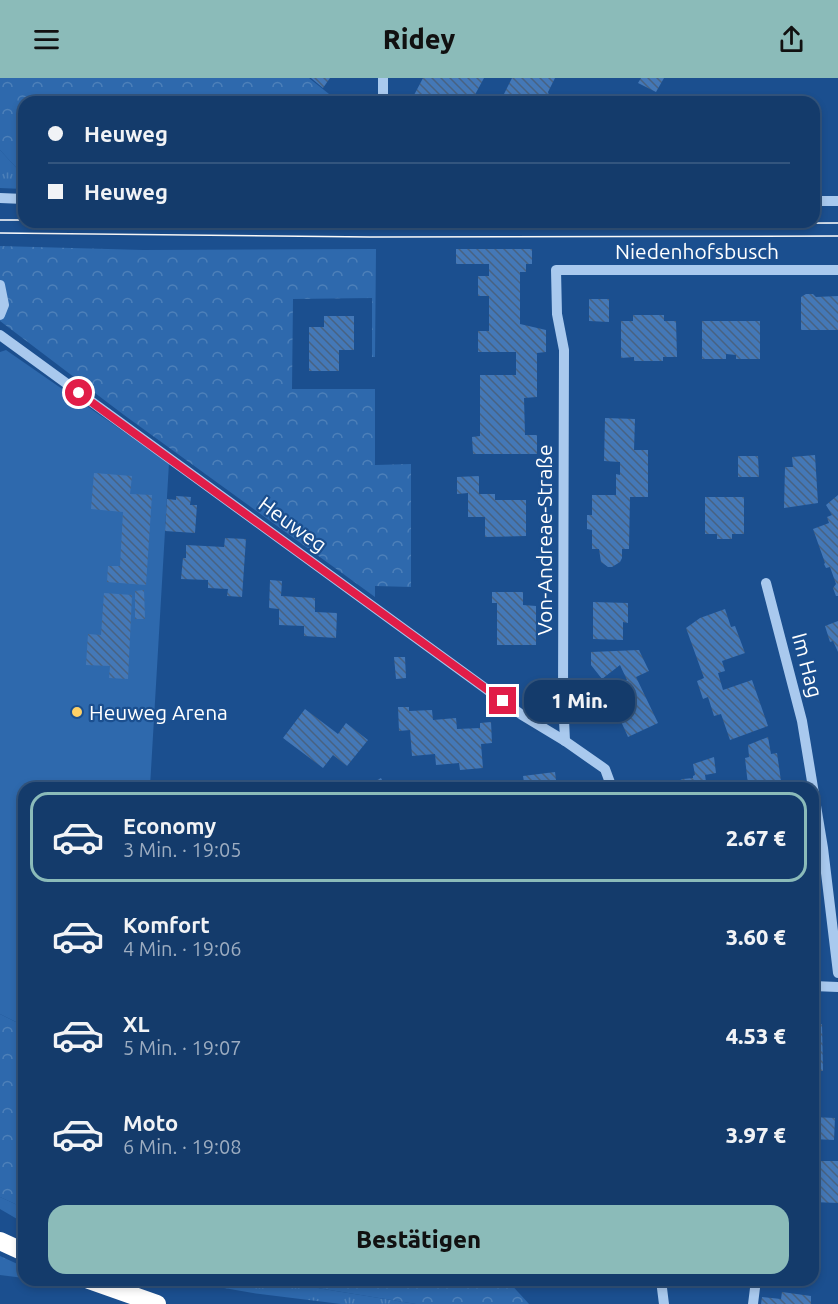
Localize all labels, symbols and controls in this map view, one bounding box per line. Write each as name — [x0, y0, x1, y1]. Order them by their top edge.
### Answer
icon: menu — [30, 23, 63, 56]
icon: share — [775, 23, 808, 56]
text: Ridey — [383, 24, 455, 54]
text: Heuweg — [84, 121, 168, 146]
text: Heuweg — [84, 179, 168, 204]
street label: Niedenhofsbusch — [615, 239, 779, 263]
route start — [65, 379, 92, 406]
street label: Von-Andreae-Straße — [532, 444, 556, 636]
street label: Heuweg — [254, 491, 332, 557]
street label: Im Hag — [788, 630, 828, 700]
callout: 1 Min. — [524, 680, 635, 722]
route end — [489, 687, 516, 714]
text: 1 Min. — [551, 689, 608, 712]
place label: Heuweg Arena — [89, 700, 228, 724]
marker: Heuweg Arena — [70, 705, 84, 719]
icon: car — [51, 810, 105, 864]
text: Economy — [123, 813, 216, 838]
text: 2.67 € — [726, 825, 786, 850]
text: 3 Min. · 19:05 — [123, 838, 242, 861]
icon: car — [51, 909, 105, 963]
text: Komfort — [123, 912, 210, 937]
text: 3.60 € — [726, 924, 786, 949]
text: 4 Min. · 19:06 — [123, 937, 242, 960]
icon: car — [51, 1008, 105, 1062]
text: XL — [123, 1011, 150, 1036]
text: 4.53 € — [726, 1023, 786, 1048]
text: 5 Min. · 19:07 — [123, 1036, 242, 1059]
icon: car — [51, 1107, 105, 1161]
text: Moto — [123, 1110, 178, 1135]
text: 3.97 € — [726, 1122, 786, 1147]
text: 6 Min. · 19:08 — [123, 1135, 242, 1158]
button: Bestätigen — [48, 1205, 789, 1274]

